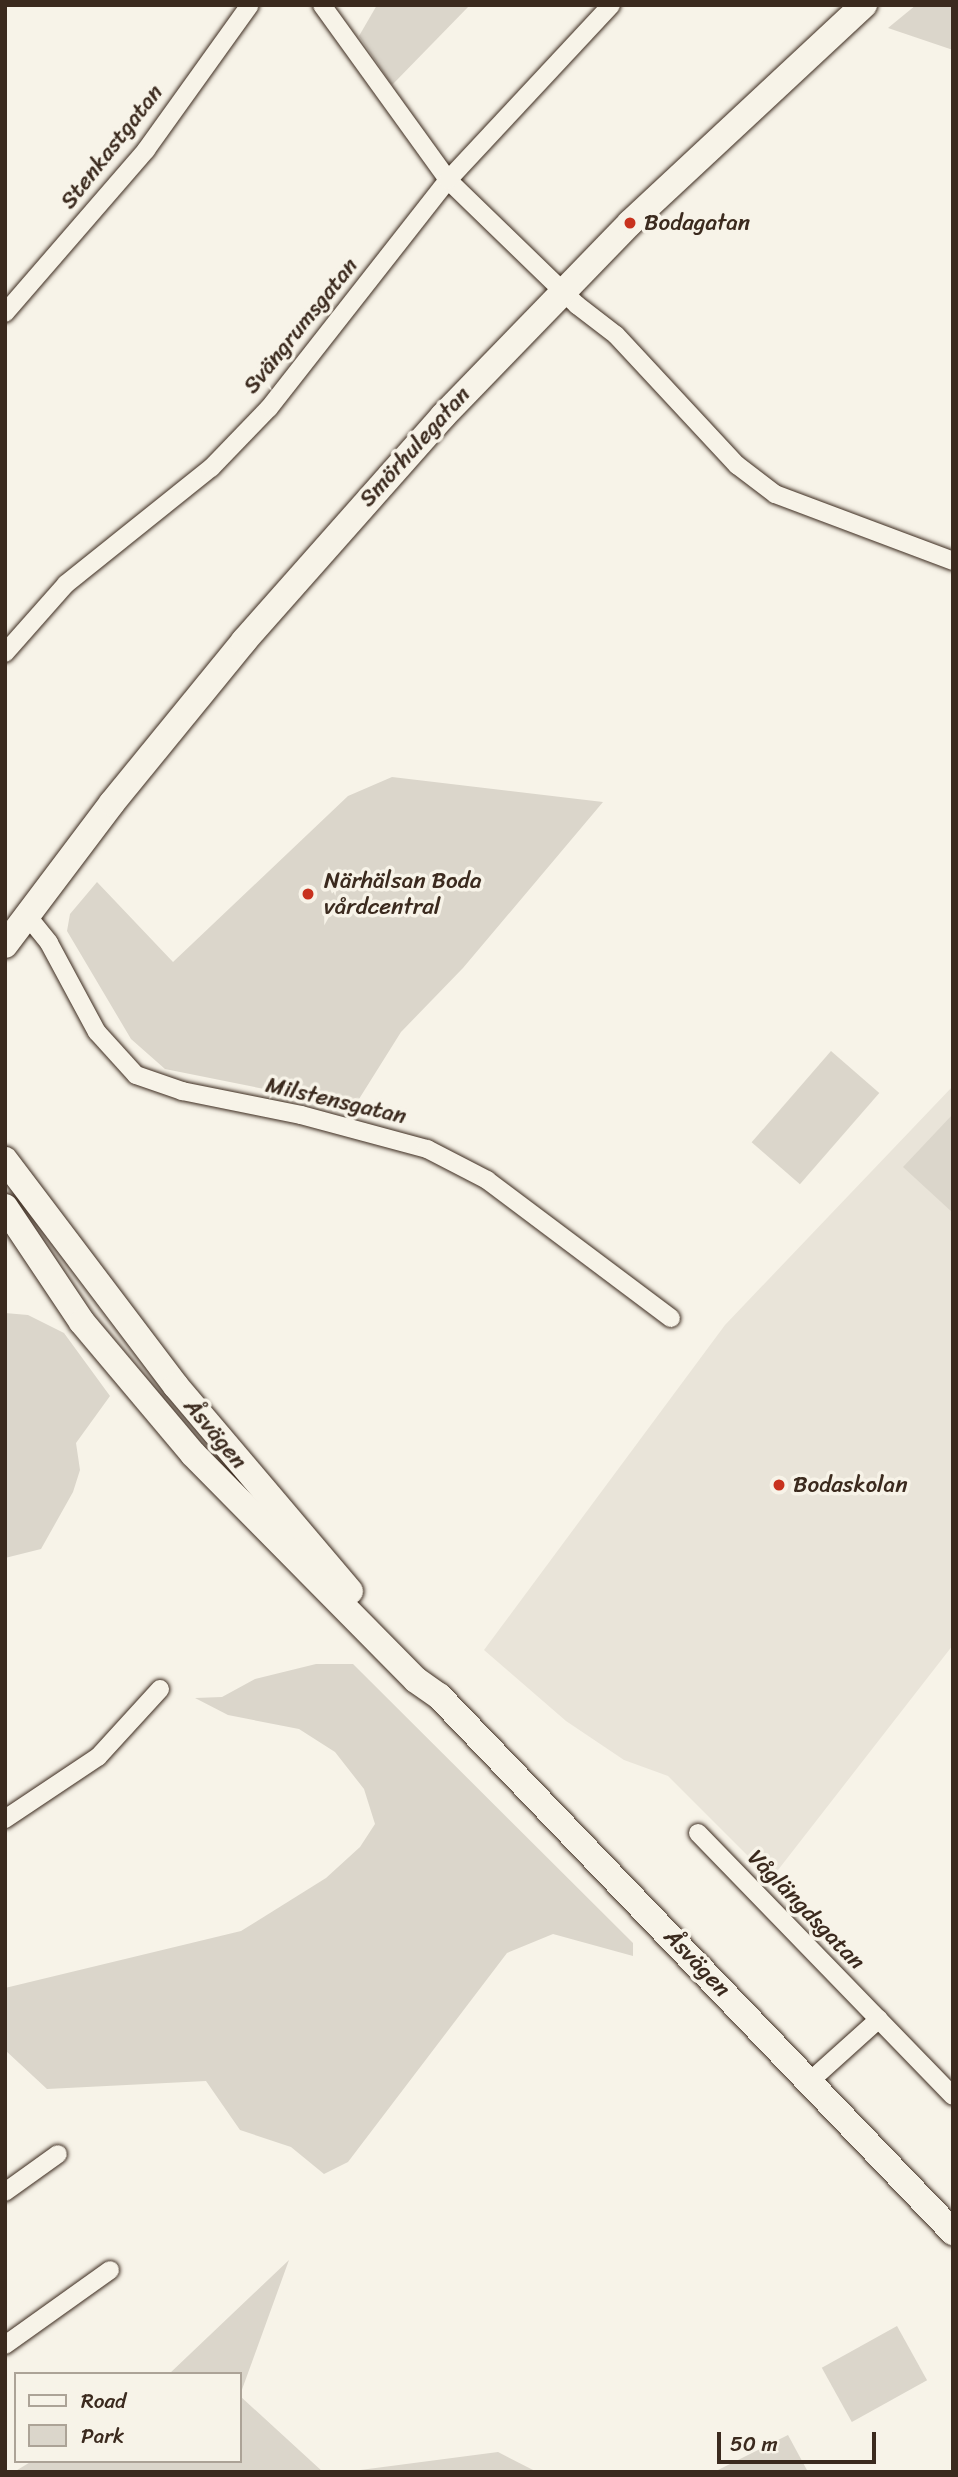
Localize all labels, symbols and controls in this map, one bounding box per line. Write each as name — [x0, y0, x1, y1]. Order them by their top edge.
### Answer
street label: Stenkastgatan — [55, 79, 169, 215]
place label: Bodagatan — [644, 209, 750, 237]
marker: Bodagatan — [622, 215, 638, 231]
street label: Svängrumsgatan — [238, 253, 364, 399]
street label: Smörhulegatan — [354, 381, 476, 513]
place label: Närhälsan Boda vårdcentral — [324, 867, 481, 921]
marker: Närhälsan Boda vårdcentral — [298, 884, 318, 904]
street label: Milstensgatan — [263, 1071, 409, 1131]
street label: Åsvägen — [178, 1393, 252, 1475]
place label: Bodaskolan — [793, 1471, 908, 1499]
marker: Bodaskolan — [771, 1477, 787, 1493]
street label: Våglängdsgatan — [742, 1844, 870, 1976]
street label: Åsvägen — [658, 1923, 736, 2003]
legend — [14, 2372, 242, 2463]
text: Road — [81, 2382, 126, 2420]
text: Park — [81, 2417, 124, 2455]
scale bar — [720, 2418, 879, 2462]
text: 50 m — [730, 2425, 778, 2463]

